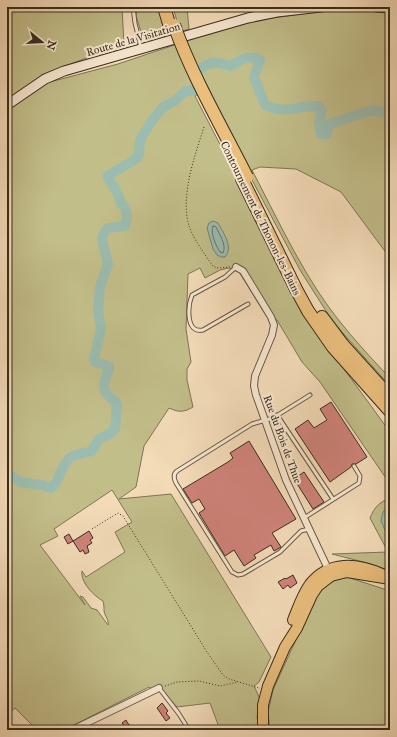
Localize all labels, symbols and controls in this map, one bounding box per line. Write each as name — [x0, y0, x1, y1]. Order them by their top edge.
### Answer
street label: Route de la Visitation — [85, 20, 182, 59]
north arrow — [22, 22, 62, 62]
text: N — [43, 38, 59, 52]
street label: Contournement de Thonon-les-Bains — [218, 139, 304, 297]
street label: Rue du Bois de Thue — [261, 393, 305, 485]

